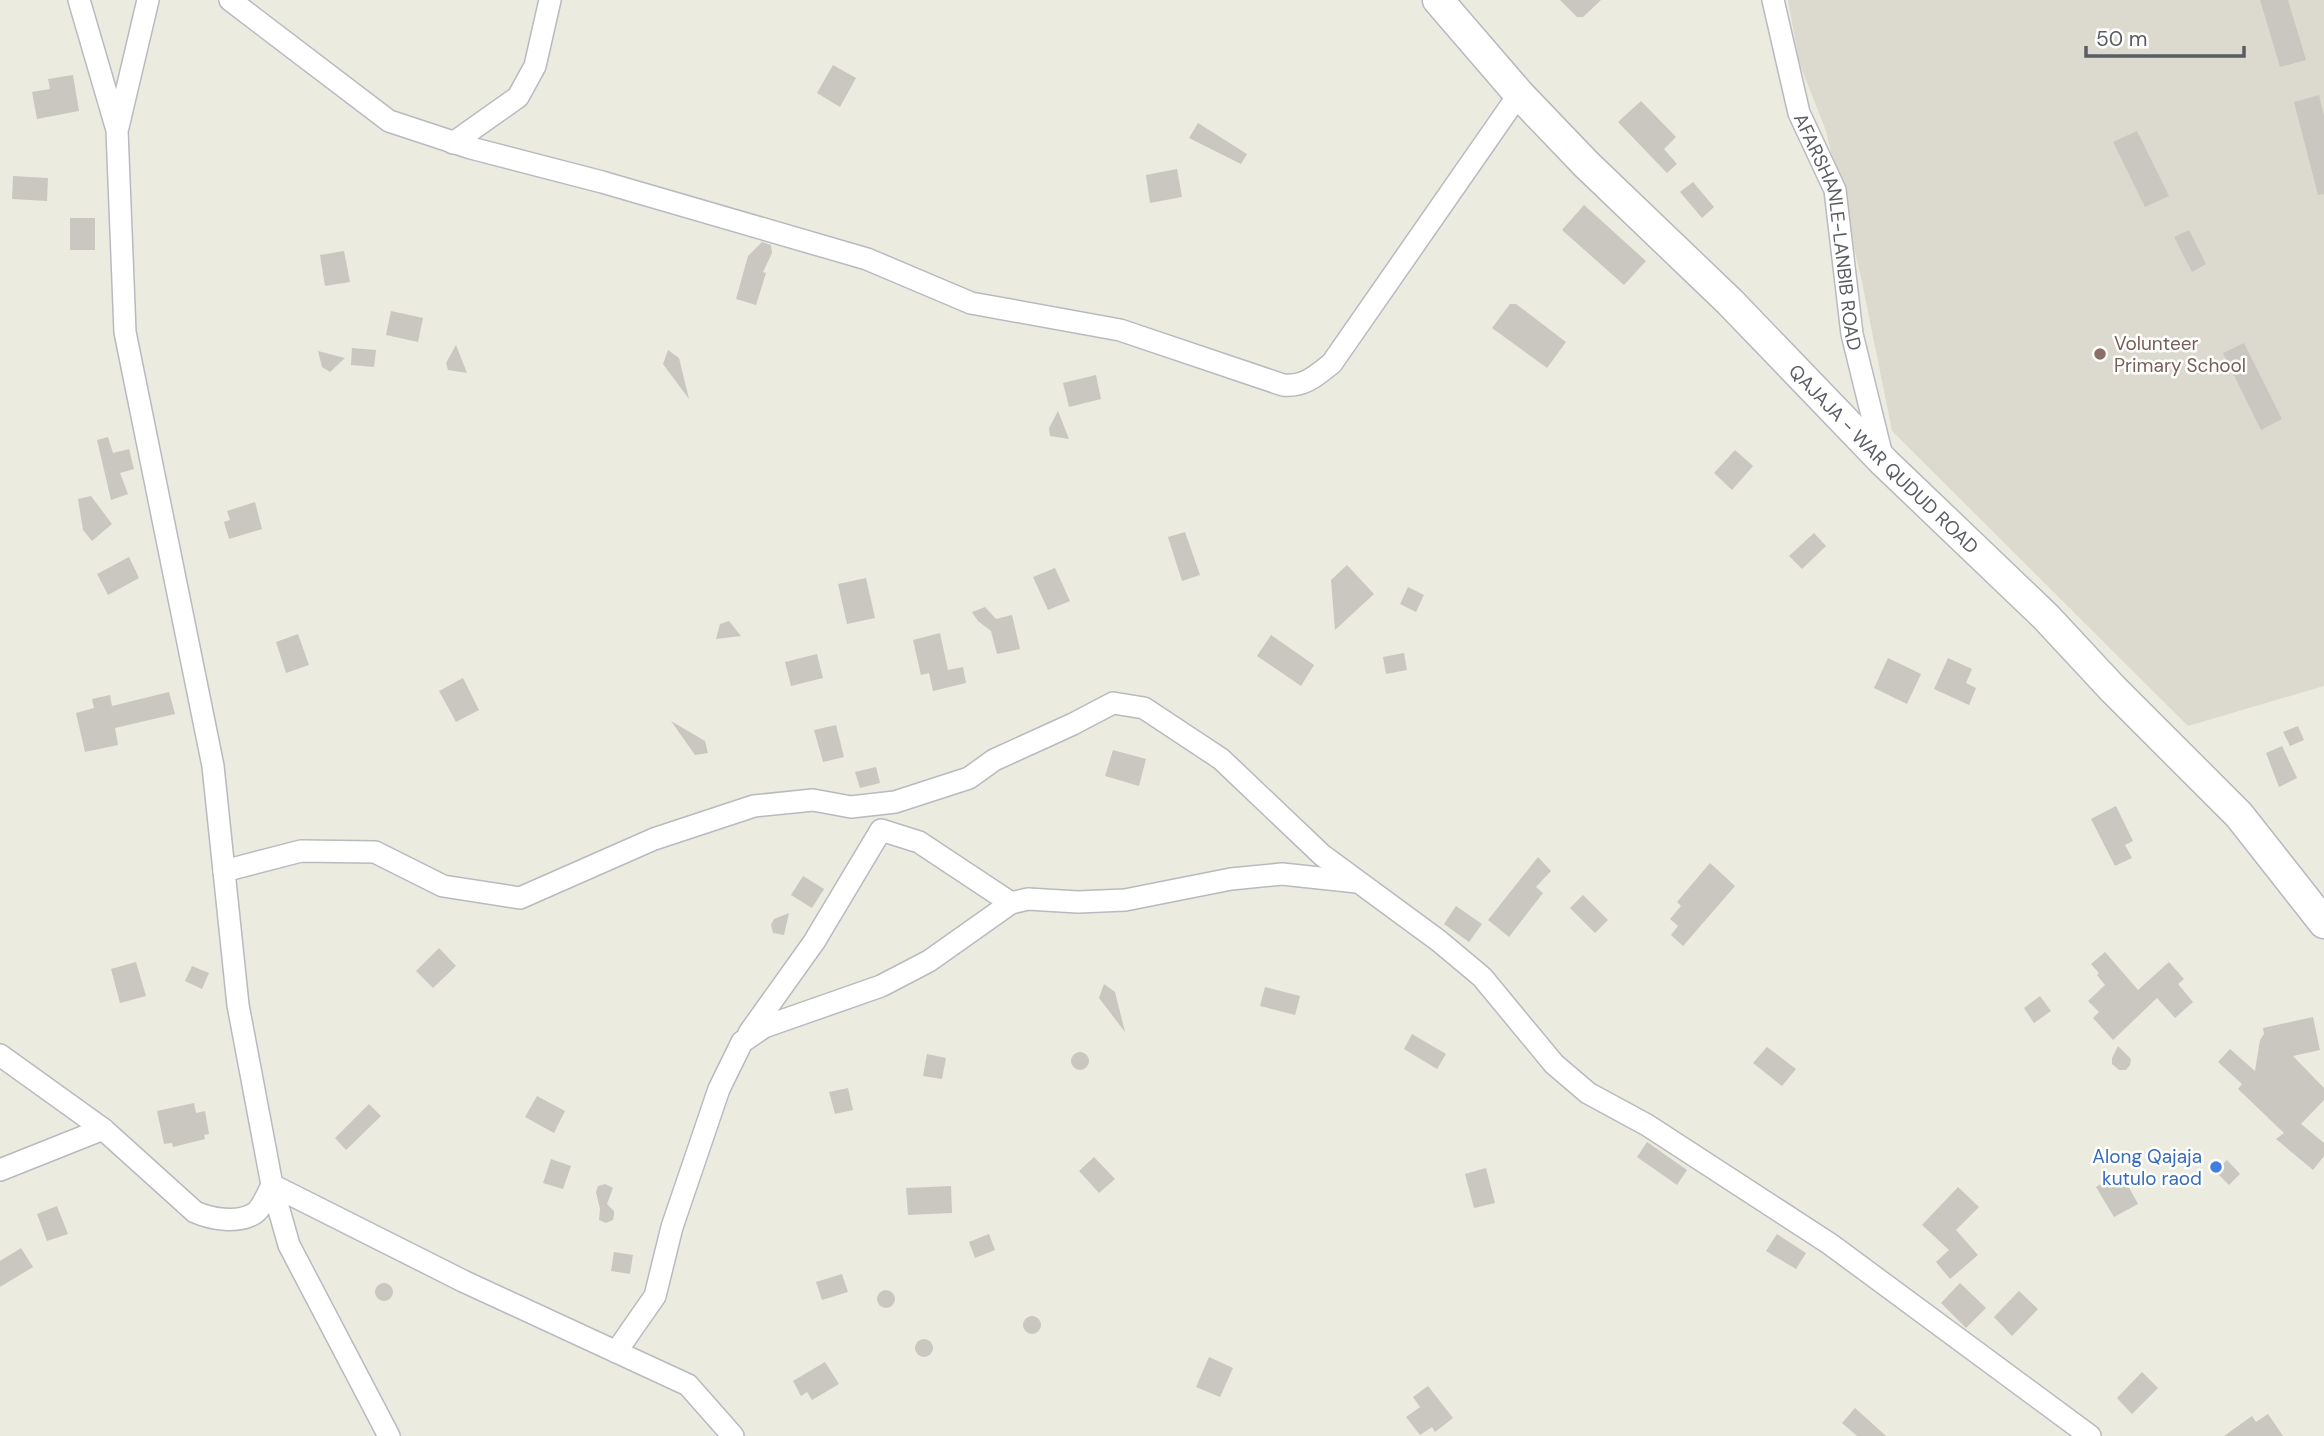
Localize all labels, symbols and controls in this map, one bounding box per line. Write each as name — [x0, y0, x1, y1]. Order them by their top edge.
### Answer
scale bar — [2086, 14, 2244, 58]
text: 50 m — [2096, 25, 2147, 53]
street label: AFARSHANLE-LANBIB ROAD — [1788, 109, 1868, 353]
place label: Volunteer Primary School — [2114, 331, 2246, 378]
marker: Volunteer Primary School — [2092, 346, 2108, 362]
street label: QAJAJA - WAR QUDUD ROAD — [1784, 358, 1984, 559]
place label: Along Qajaja kutulo raod — [2092, 1144, 2202, 1191]
marker: Along Qajaja kutulo raod — [2208, 1159, 2224, 1175]

